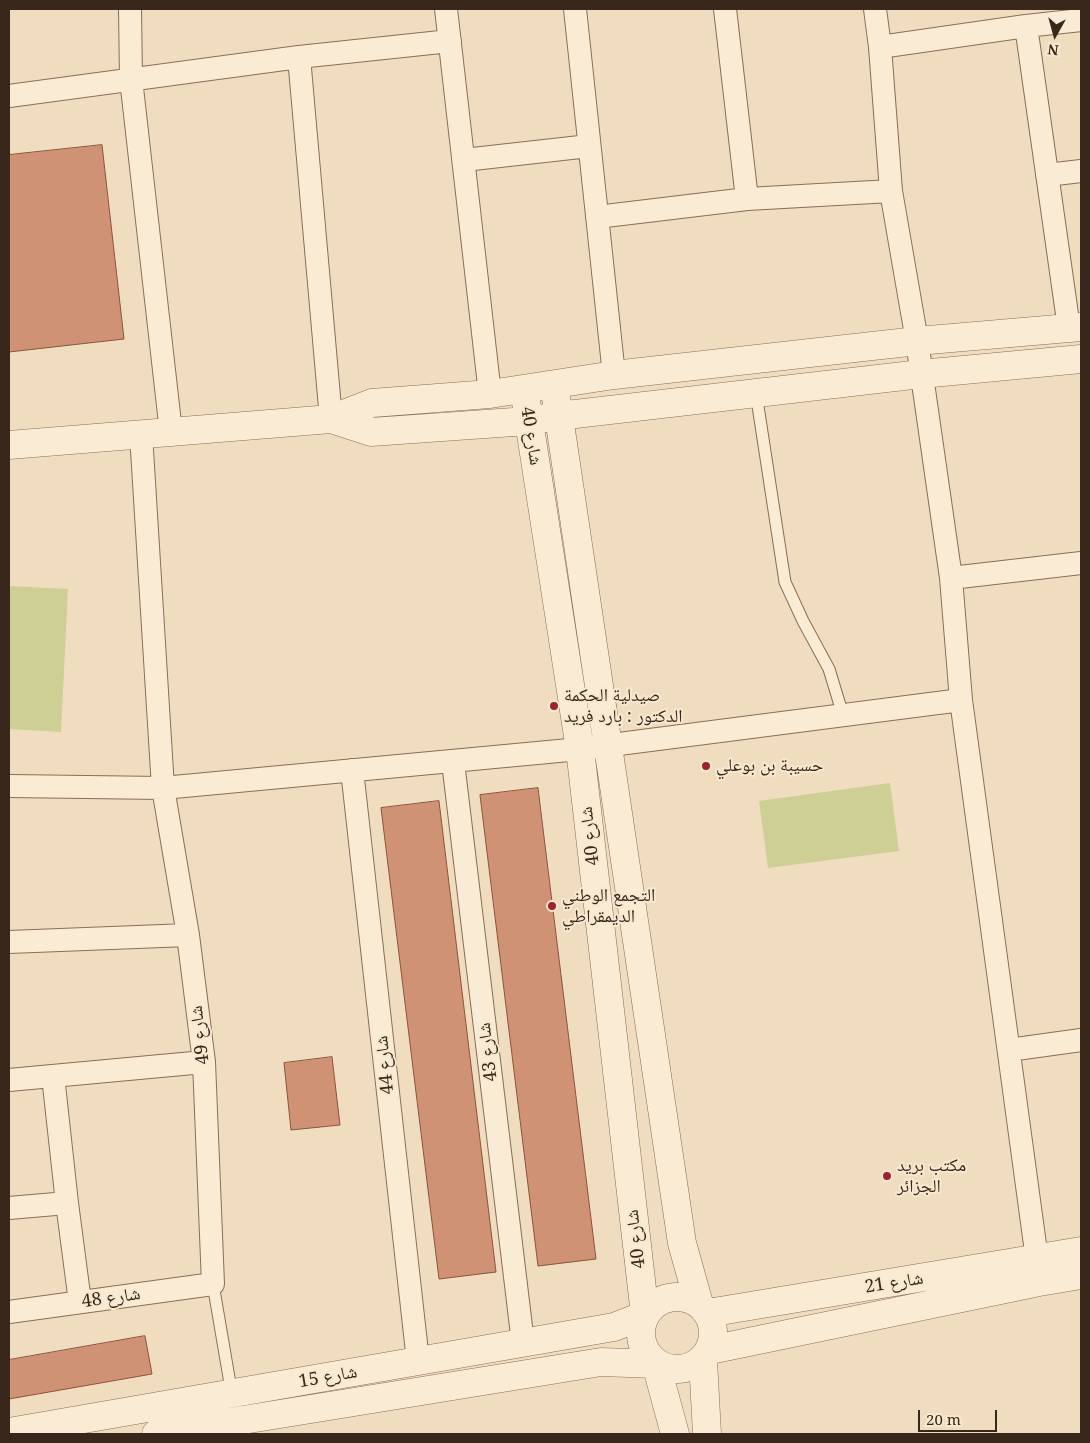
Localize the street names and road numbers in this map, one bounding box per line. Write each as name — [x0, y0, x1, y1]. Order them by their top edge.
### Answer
street label: شارع 40 — [516, 405, 546, 467]
street label: شارع 40 — [576, 805, 604, 867]
street label: شارع 49 — [186, 1004, 214, 1066]
street label: شارع 43 — [474, 1021, 502, 1083]
street label: شارع 44 — [371, 1035, 399, 1095]
street label: شارع 40 — [622, 1208, 650, 1270]
street label: شارع 21 — [863, 1268, 925, 1298]
street label: شارع 48 — [80, 1283, 142, 1313]
street label: شارع 15 — [297, 1361, 359, 1393]

